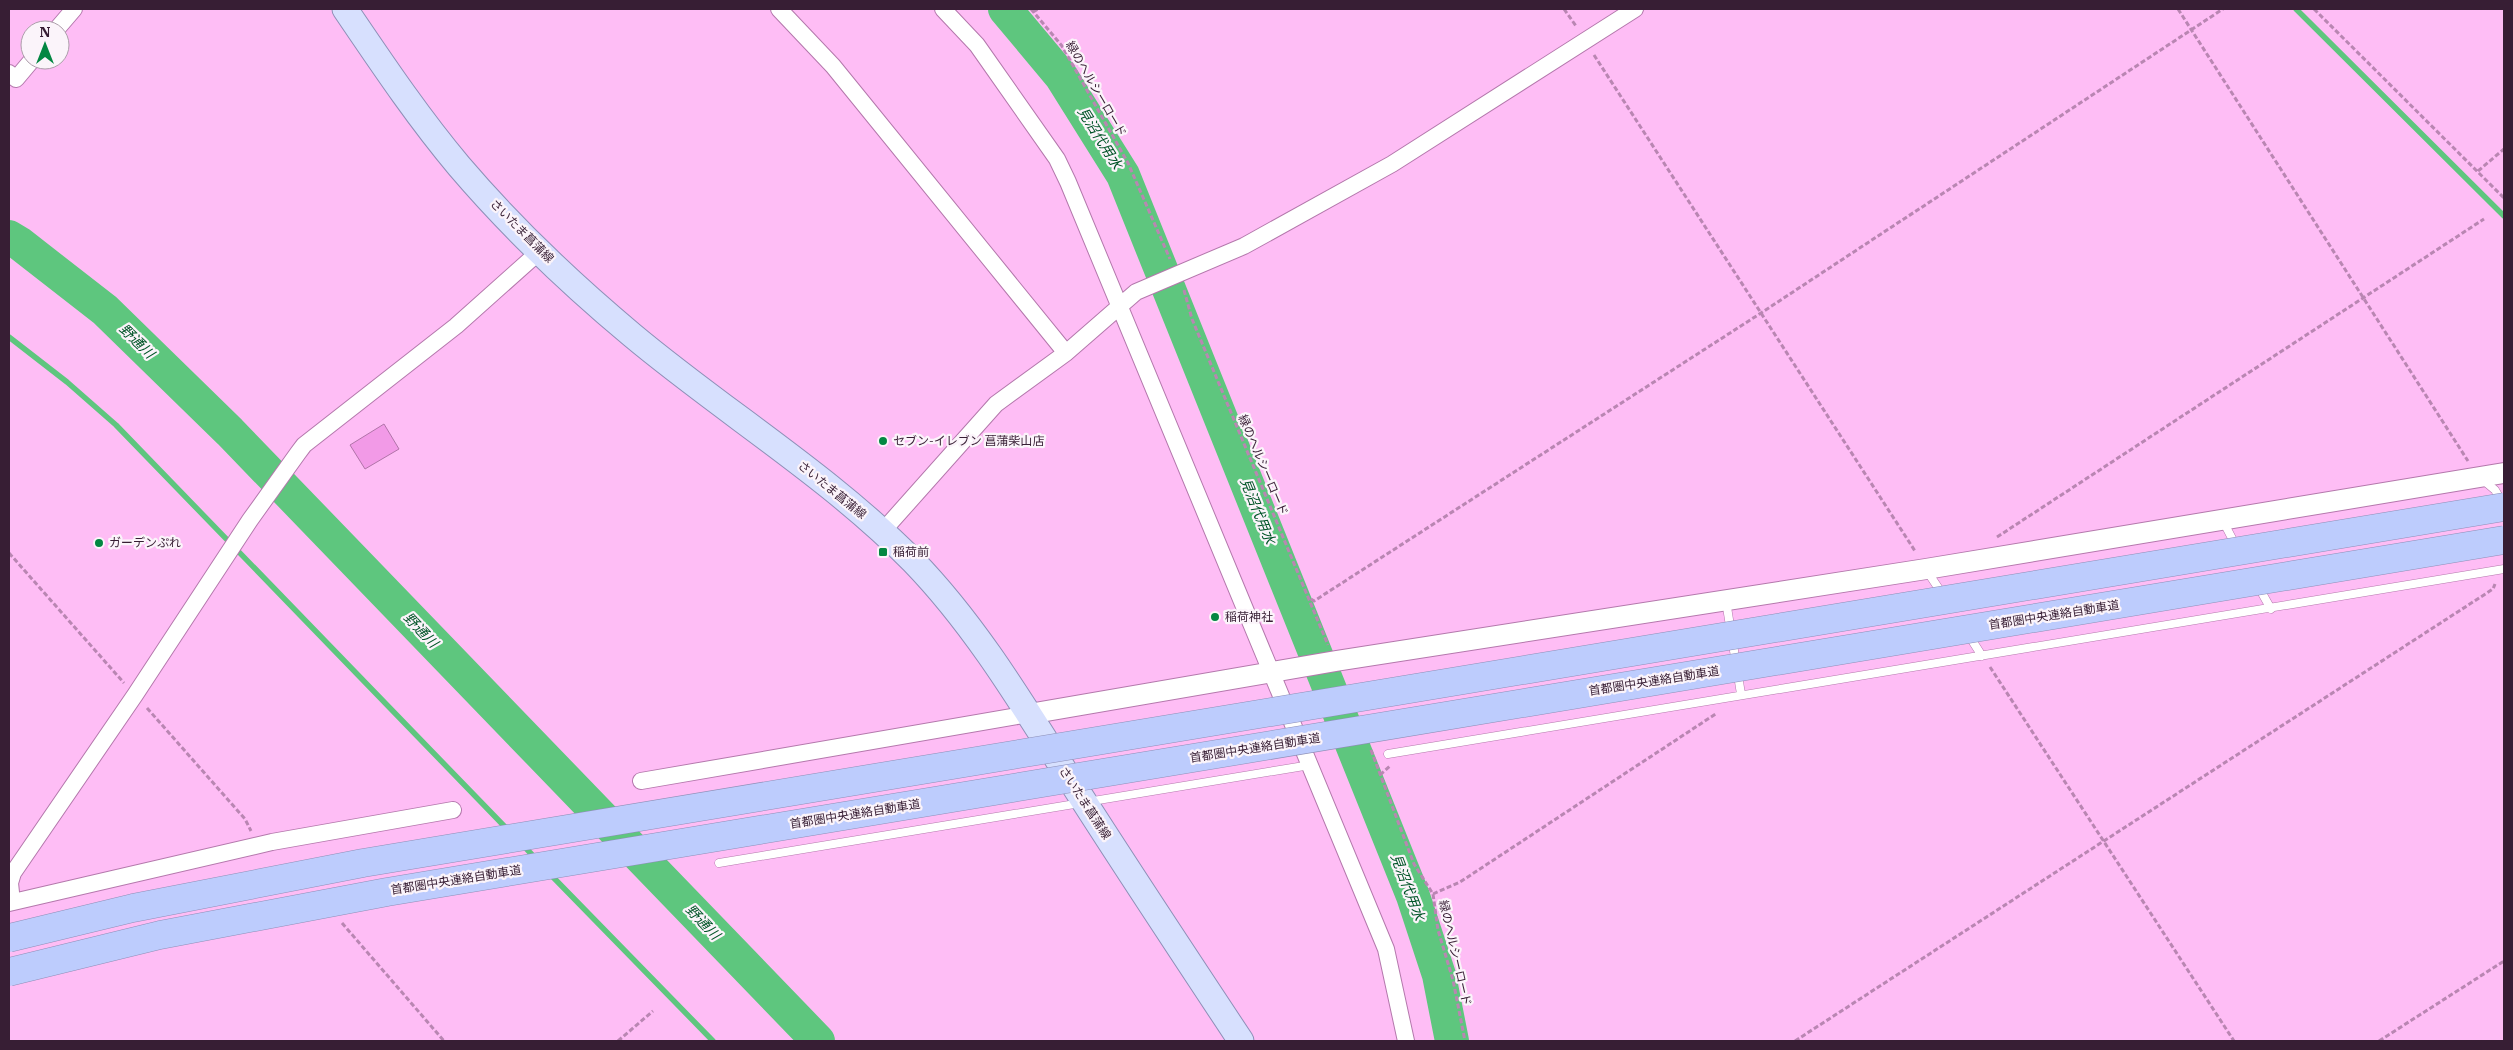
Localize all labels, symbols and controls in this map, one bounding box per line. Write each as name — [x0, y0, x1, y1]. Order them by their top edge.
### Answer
north arrow — [20, 20, 70, 70]
text: N — [39, 23, 51, 41]
street label: 緑のヘルシーロード — [1063, 38, 1130, 139]
water label: 見沼代用水 — [1074, 104, 1127, 174]
street label: さいたま菖蒲線 — [487, 196, 557, 266]
water label: 野通川 — [116, 320, 160, 363]
street label: 緑のヘルシーロード — [1235, 412, 1291, 517]
place label: セブン-イレブン 菖蒲柴山店 — [893, 433, 1045, 448]
marker: セブン-イレブン 菖蒲柴山店 — [877, 435, 889, 447]
street label: さいたま菖蒲線 — [795, 457, 870, 522]
water label: 見沼代用水 — [1237, 475, 1280, 549]
place label: ガーデンぷれ — [109, 535, 181, 550]
marker: ガーデンぷれ — [93, 537, 105, 549]
place label: 稲荷前 — [893, 544, 929, 559]
marker: 稲荷前 — [877, 546, 889, 558]
street label: 首都圏中央連絡自動車道 — [1988, 597, 2120, 632]
water label: 野通川 — [400, 609, 443, 653]
place label: 稲荷神社 — [1225, 609, 1273, 624]
marker: 稲荷神社 — [1209, 611, 1221, 623]
street label: 首都圏中央連絡自動車道 — [1588, 663, 1720, 698]
street label: 首都圏中央連絡自動車道 — [1189, 730, 1321, 765]
street label: さいたま菖蒲線 — [1056, 764, 1114, 842]
street label: 首都圏中央連絡自動車道 — [789, 796, 921, 831]
water label: 見沼代用水 — [1387, 851, 1430, 925]
street label: 首都圏中央連絡自動車道 — [390, 862, 522, 897]
street label: 緑のヘルシーロード — [1436, 899, 1475, 1007]
water label: 野通川 — [682, 901, 725, 945]

